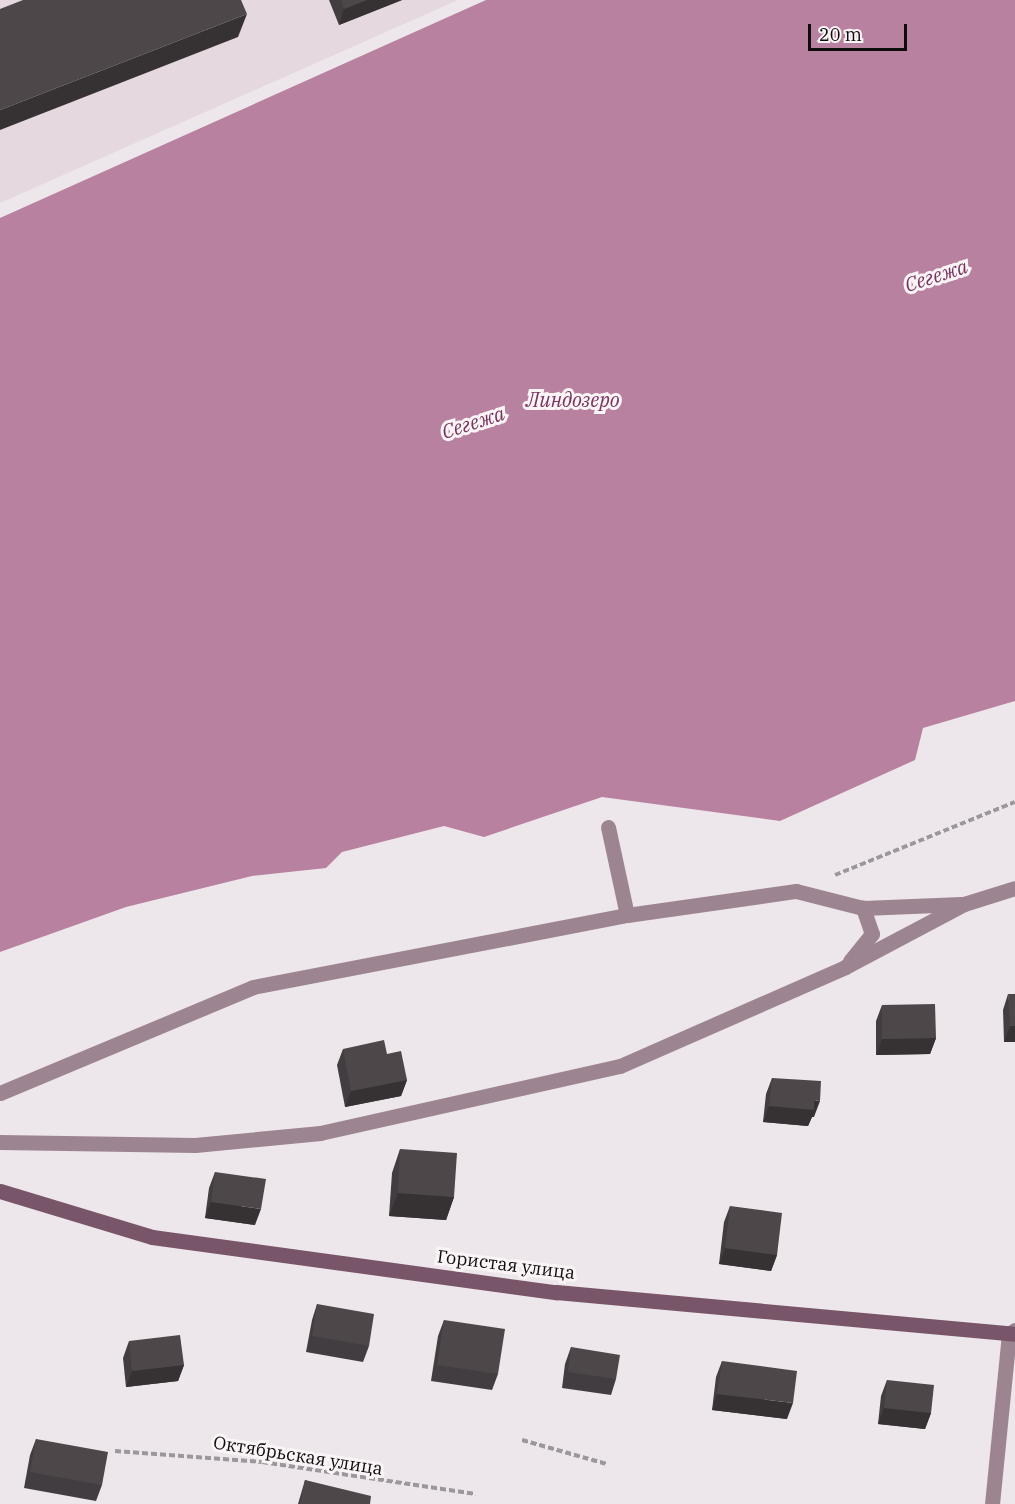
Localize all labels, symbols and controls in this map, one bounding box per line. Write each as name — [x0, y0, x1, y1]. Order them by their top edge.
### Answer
scale bar — [811, 12, 910, 50]
text: 20 m — [819, 23, 862, 46]
water label: Сегежа — [901, 254, 971, 296]
water label: Линдозеро — [526, 387, 620, 411]
water label: Сегежа — [438, 401, 508, 443]
street label: Гористая улица — [436, 1246, 576, 1284]
street label: Октябрьская улица — [212, 1432, 384, 1480]

